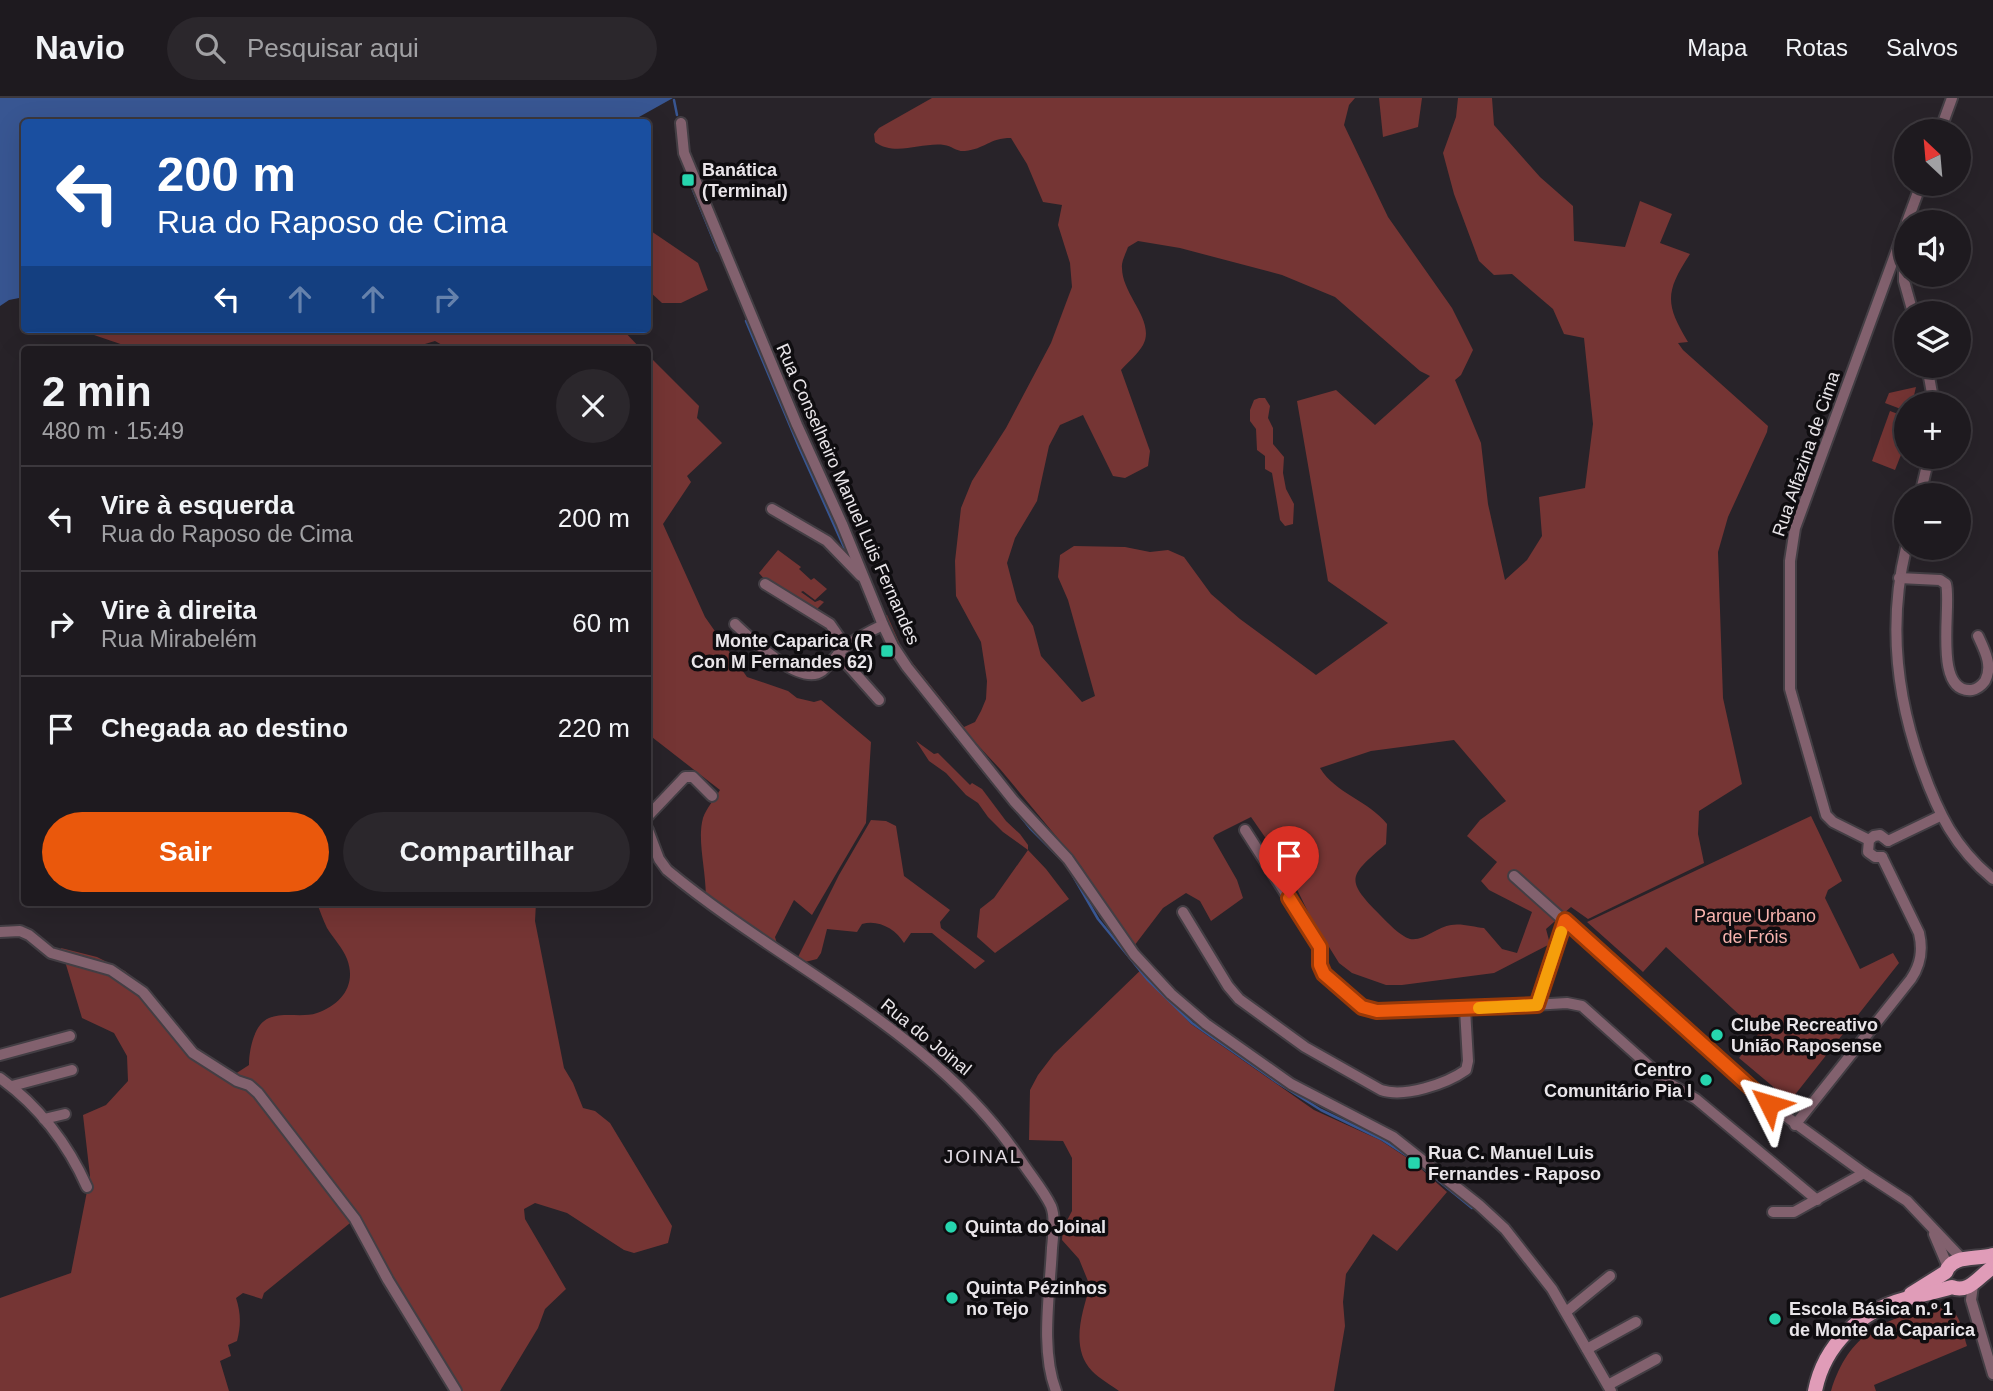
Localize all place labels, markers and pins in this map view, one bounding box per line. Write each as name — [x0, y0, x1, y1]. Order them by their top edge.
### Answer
place label: Banática (Terminal) — [702, 160, 788, 201]
marker: Banática (Terminal) — [680, 172, 696, 188]
place label: Monte Caparica (R Con M Fernandes 62) — [691, 631, 873, 672]
marker: Monte Caparica (R Con M Fernandes 62) — [879, 643, 895, 659]
pin — [1259, 826, 1319, 898]
place label: Clube Recreativo União Raposense — [1731, 1015, 1882, 1056]
marker: Clube Recreativo União Raposense — [1709, 1027, 1725, 1043]
place label: Centro Comunitário Pia I — [1544, 1060, 1692, 1101]
marker: Centro Comunitário Pia I — [1698, 1072, 1714, 1088]
place label: Rua C. Manuel Luis Fernandes - Raposo — [1428, 1143, 1601, 1184]
marker: Rua C. Manuel Luis Fernandes - Raposo — [1406, 1155, 1422, 1171]
place label: Quinta do Joinal — [965, 1217, 1106, 1237]
marker: Quinta do Joinal — [943, 1219, 959, 1235]
place label: Quinta Pézinhos no Tejo — [966, 1278, 1107, 1319]
marker: Quinta Pézinhos no Tejo — [944, 1290, 960, 1306]
place label: Escola Básica n.º 1 de Monte da Caparica — [1789, 1299, 1976, 1340]
marker: Escola Básica n.º 1 de Monte da Caparica — [1767, 1311, 1783, 1327]

